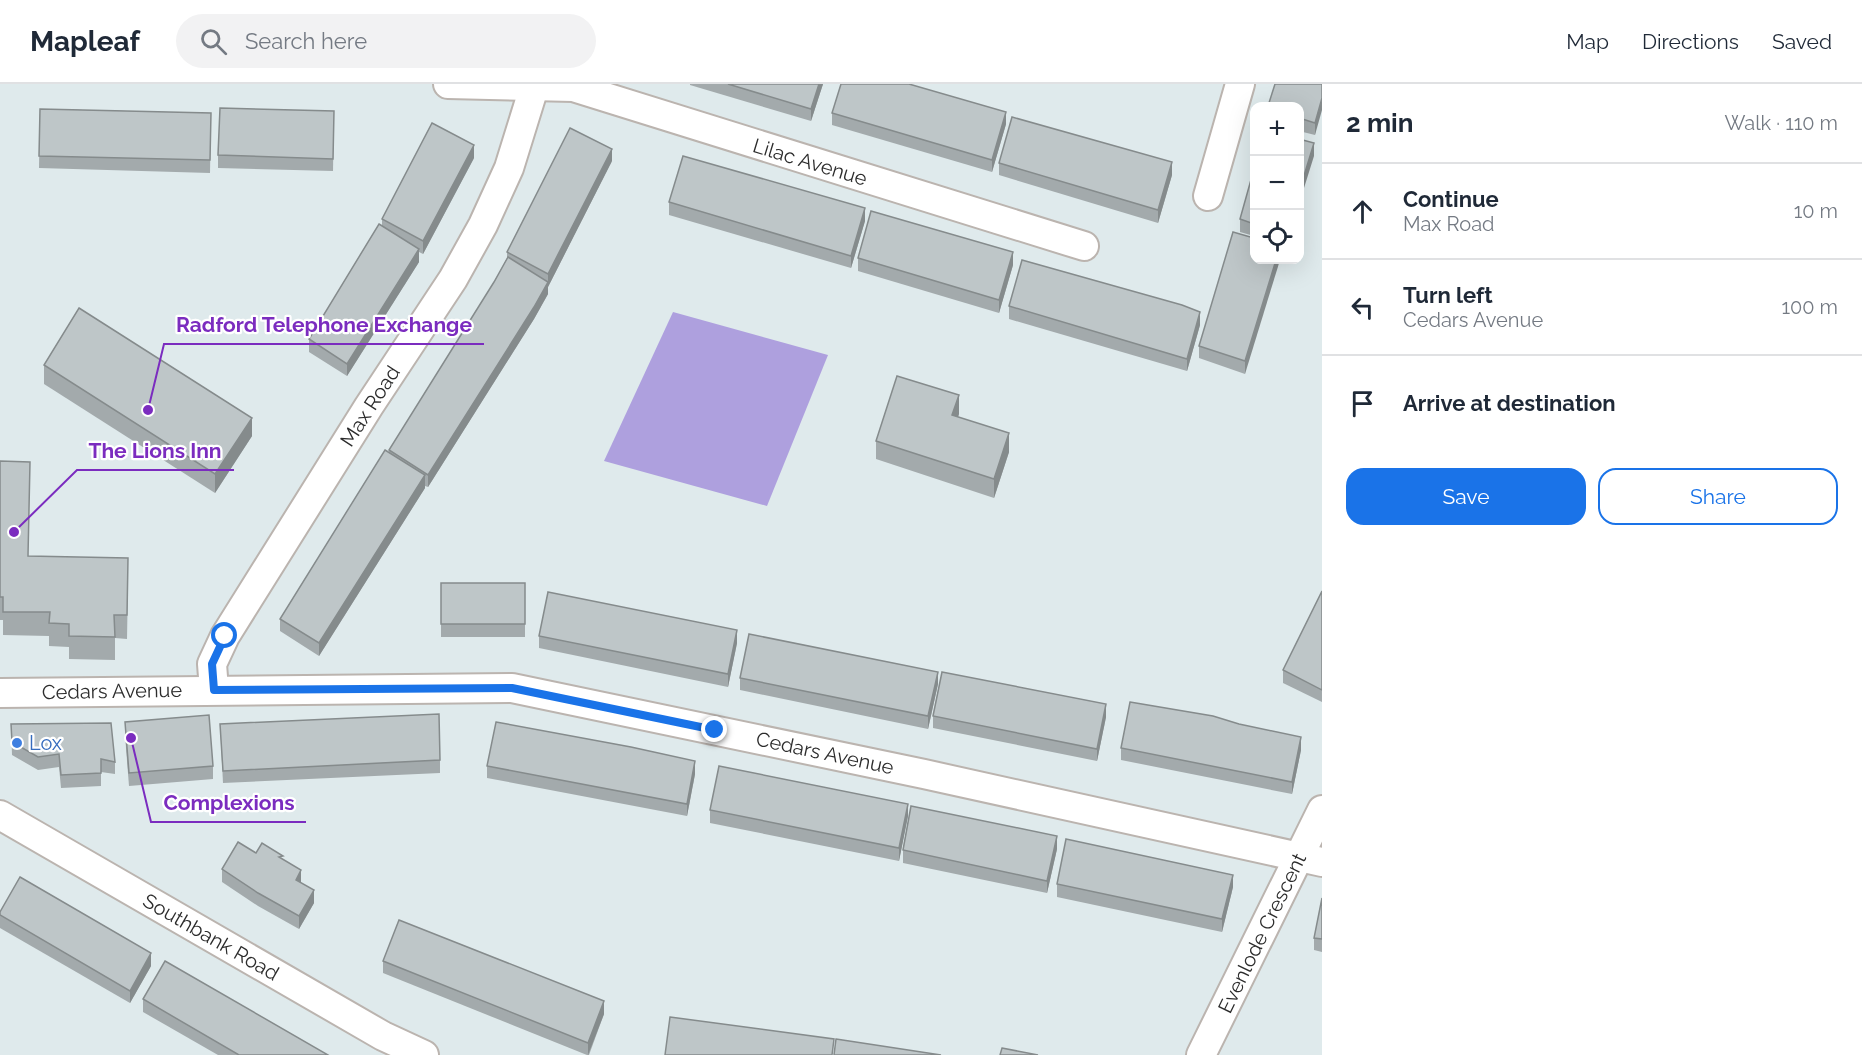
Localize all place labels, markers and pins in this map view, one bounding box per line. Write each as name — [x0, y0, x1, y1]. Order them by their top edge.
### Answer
callout: Radford Telephone Exchange — [164, 305, 484, 344]
callout: The Lions Inn — [77, 431, 234, 470]
place label: Lox — [29, 731, 62, 755]
marker: Lox — [10, 736, 24, 750]
callout: Complexions — [151, 783, 306, 822]

